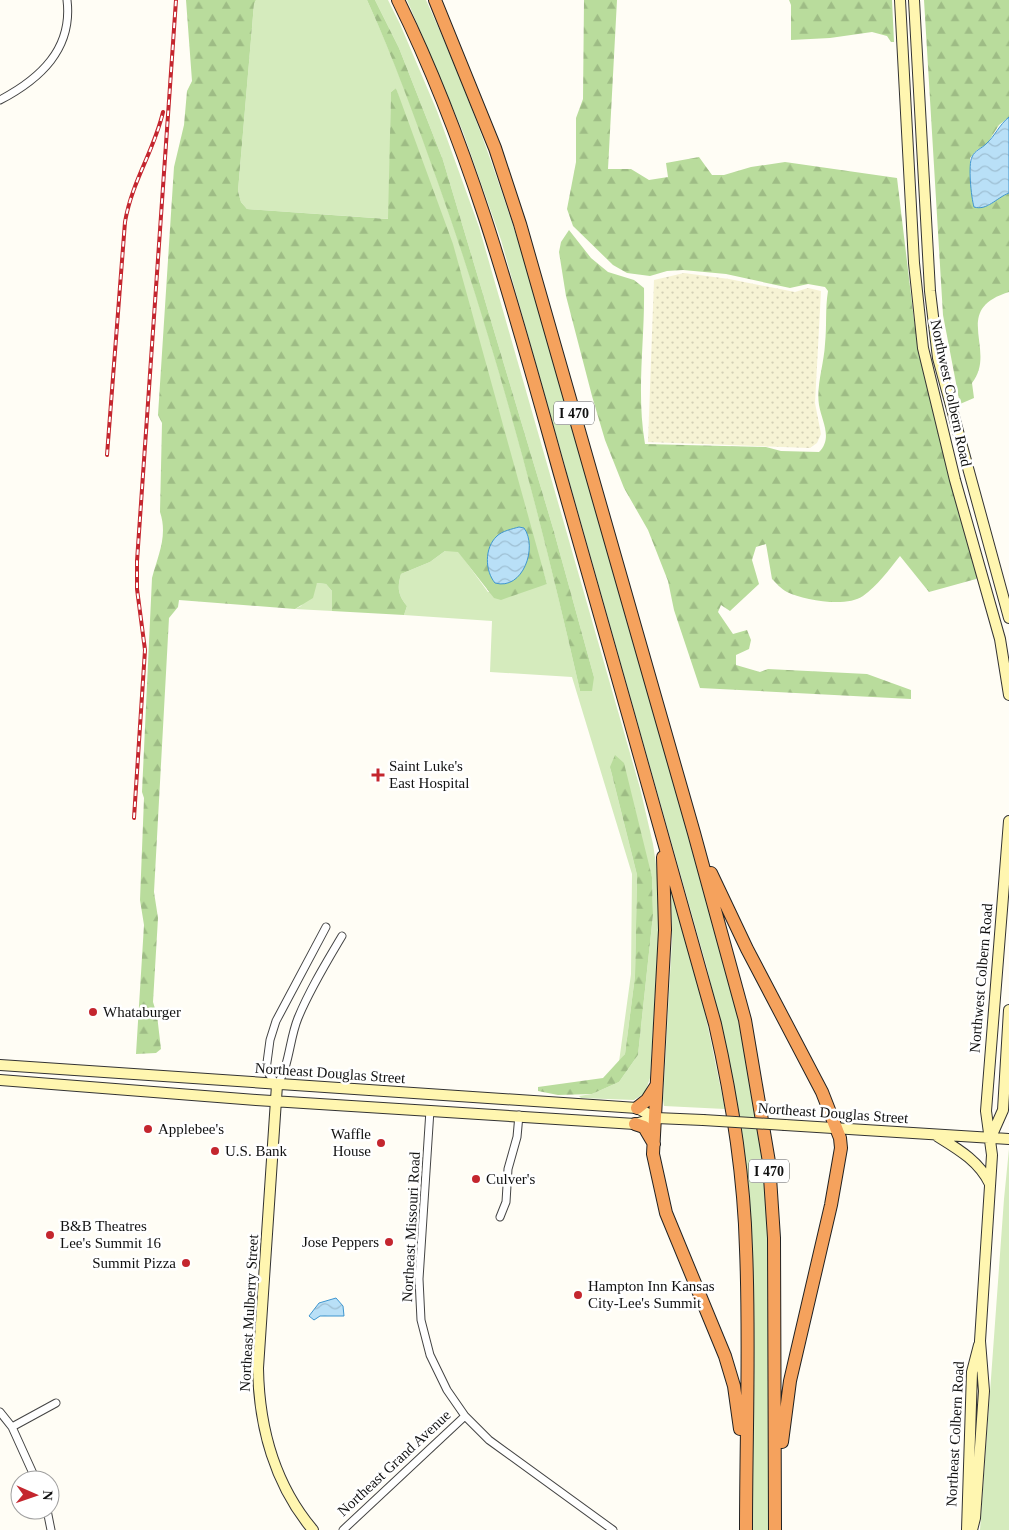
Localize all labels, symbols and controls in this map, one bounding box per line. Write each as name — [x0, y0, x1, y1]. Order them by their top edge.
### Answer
street label: Northwest Colbern Road — [928, 318, 975, 468]
road number: I 470 — [554, 402, 594, 424]
place label: Saint Luke's East Hospital — [389, 758, 469, 791]
marker: Saint Luke's East Hospital — [371, 768, 385, 782]
street label: Northwest Colbern Road — [966, 902, 996, 1053]
place label: Whataburger — [103, 1004, 181, 1020]
marker: Whataburger — [87, 1006, 99, 1018]
street label: Northeast Douglas Street — [254, 1060, 407, 1086]
street label: Northeast Douglas Street — [757, 1100, 910, 1126]
place label: Applebee's — [158, 1121, 224, 1137]
marker: Applebee's — [142, 1123, 154, 1135]
place label: Waffle House — [331, 1126, 371, 1159]
marker: Waffle House — [375, 1137, 387, 1149]
place label: U.S. Bank — [225, 1143, 288, 1159]
marker: U.S. Bank — [209, 1145, 221, 1157]
street label: Northeast Missouri Road — [399, 1151, 423, 1303]
road number: I 470 — [749, 1160, 789, 1182]
place label: Culver's — [486, 1171, 536, 1187]
marker: Culver's — [470, 1173, 482, 1185]
place label: B&B Theatres Lee's Summit 16 — [60, 1218, 162, 1251]
marker: B&B Theatres Lee's Summit 16 — [44, 1229, 56, 1241]
street label: Northeast Mulberry Street — [237, 1233, 261, 1392]
place label: Jose Peppers — [302, 1234, 379, 1250]
marker: Jose Peppers — [383, 1236, 395, 1248]
place label: Summit Pizza — [92, 1255, 176, 1271]
marker: Summit Pizza — [180, 1257, 192, 1269]
place label: Hampton Inn Kansas City-Lee's Summit — [588, 1278, 715, 1311]
marker: Hampton Inn Kansas City-Lee's Summit — [572, 1289, 584, 1301]
street label: Northeast Colbern Road — [943, 1360, 967, 1507]
street label: Northeast Grand Avenue — [334, 1406, 454, 1519]
north arrow — [10, 1470, 60, 1520]
text: N — [40, 1490, 55, 1501]

